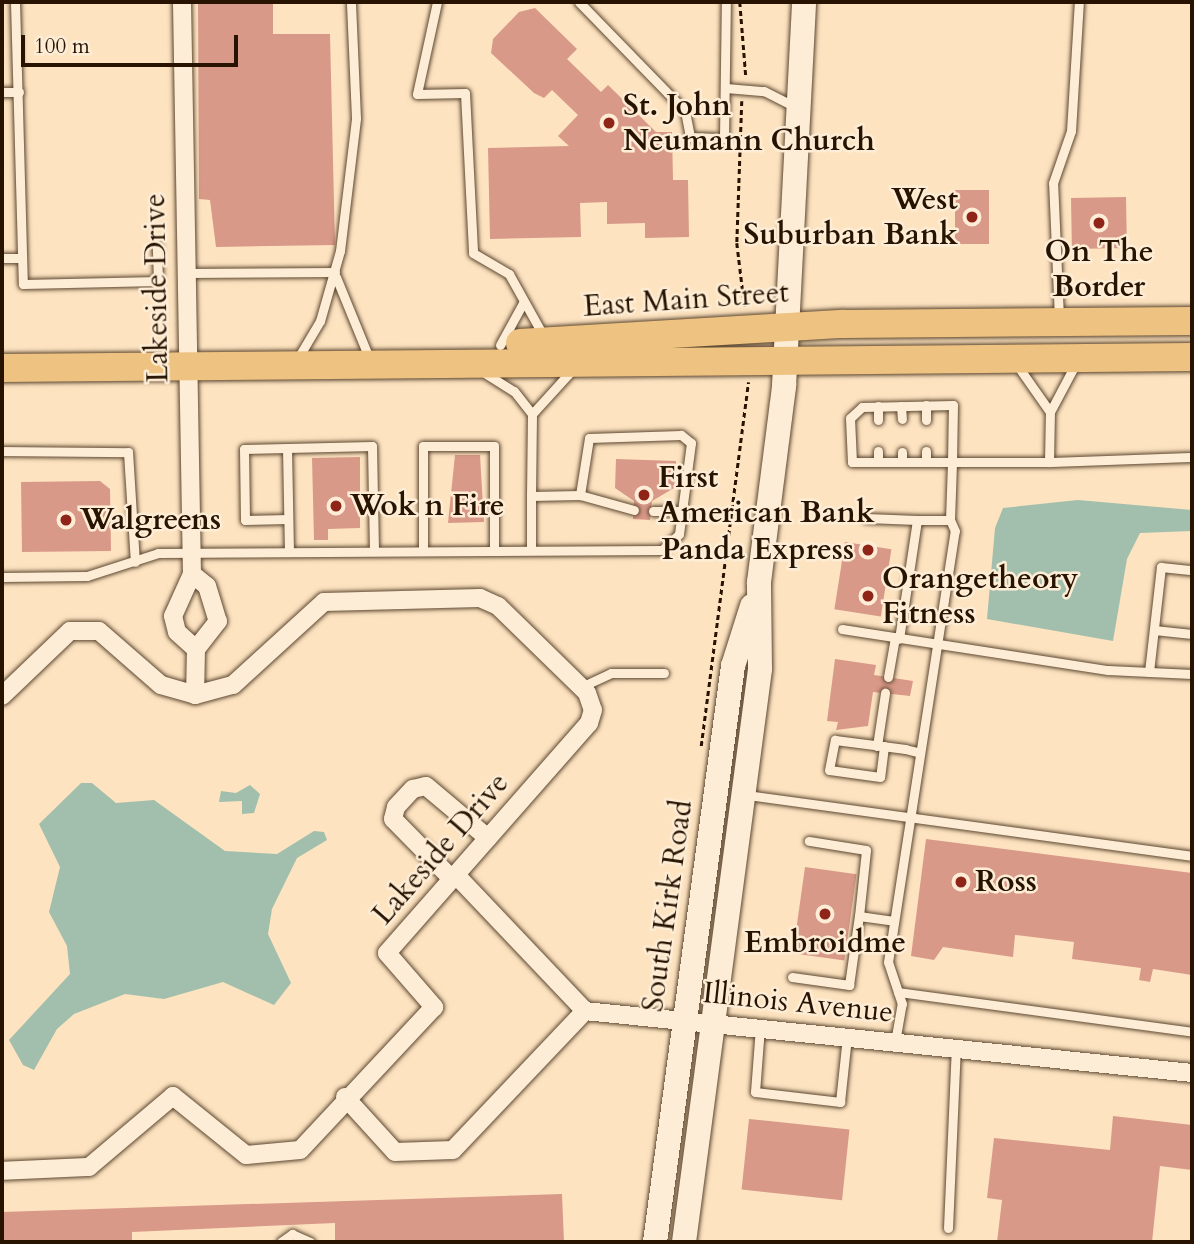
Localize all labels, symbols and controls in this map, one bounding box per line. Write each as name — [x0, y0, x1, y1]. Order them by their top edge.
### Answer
scale bar — [24, 21, 242, 65]
text: 100 m — [34, 32, 90, 61]
place label: St. John Neumann Church — [623, 88, 875, 158]
marker: St. John Neumann Church — [601, 115, 617, 131]
place label: West Suburban Bank — [744, 182, 958, 252]
street label: Lakeside Drive — [137, 193, 177, 383]
marker: West Suburban Bank — [964, 209, 980, 225]
marker: On The Border — [1091, 215, 1107, 231]
place label: On The Border — [1045, 234, 1153, 304]
street label: East Main Street — [582, 275, 790, 325]
place label: First American Bank — [658, 460, 875, 530]
marker: First American Bank — [636, 487, 652, 503]
place label: Wok n Fire — [350, 488, 505, 524]
marker: Wok n Fire — [328, 498, 344, 514]
place label: Walgreens — [80, 502, 221, 538]
marker: Walgreens — [58, 512, 74, 528]
place label: Panda Express — [661, 532, 854, 568]
marker: Panda Express — [860, 542, 876, 558]
place label: Orangetheory Fitness — [882, 561, 1078, 632]
marker: Orangetheory Fitness — [860, 588, 876, 604]
street label: Lakeside Drive — [365, 766, 517, 932]
street label: South Kirk Road — [635, 798, 701, 1014]
place label: Ross — [975, 864, 1037, 900]
marker: Ross — [953, 874, 969, 890]
marker: Embroidme — [817, 906, 833, 922]
place label: Embroidme — [744, 925, 906, 961]
street label: Illinois Avenue — [701, 975, 895, 1031]

